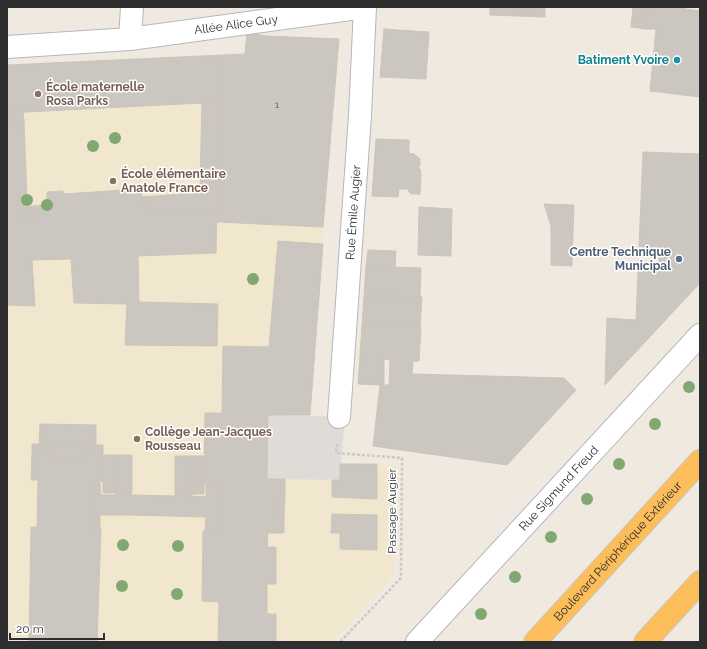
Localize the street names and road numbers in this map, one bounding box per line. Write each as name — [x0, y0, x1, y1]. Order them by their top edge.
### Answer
street label: Allée Alice Guy — [193, 12, 279, 37]
street label: Rue Émile Augier — [343, 164, 364, 261]
street label: Rue Sigmund Freud — [516, 443, 601, 534]
street label: Passage Augier — [385, 467, 399, 554]
street label: Boulevard Périphérique Extérieur — [551, 478, 685, 624]

